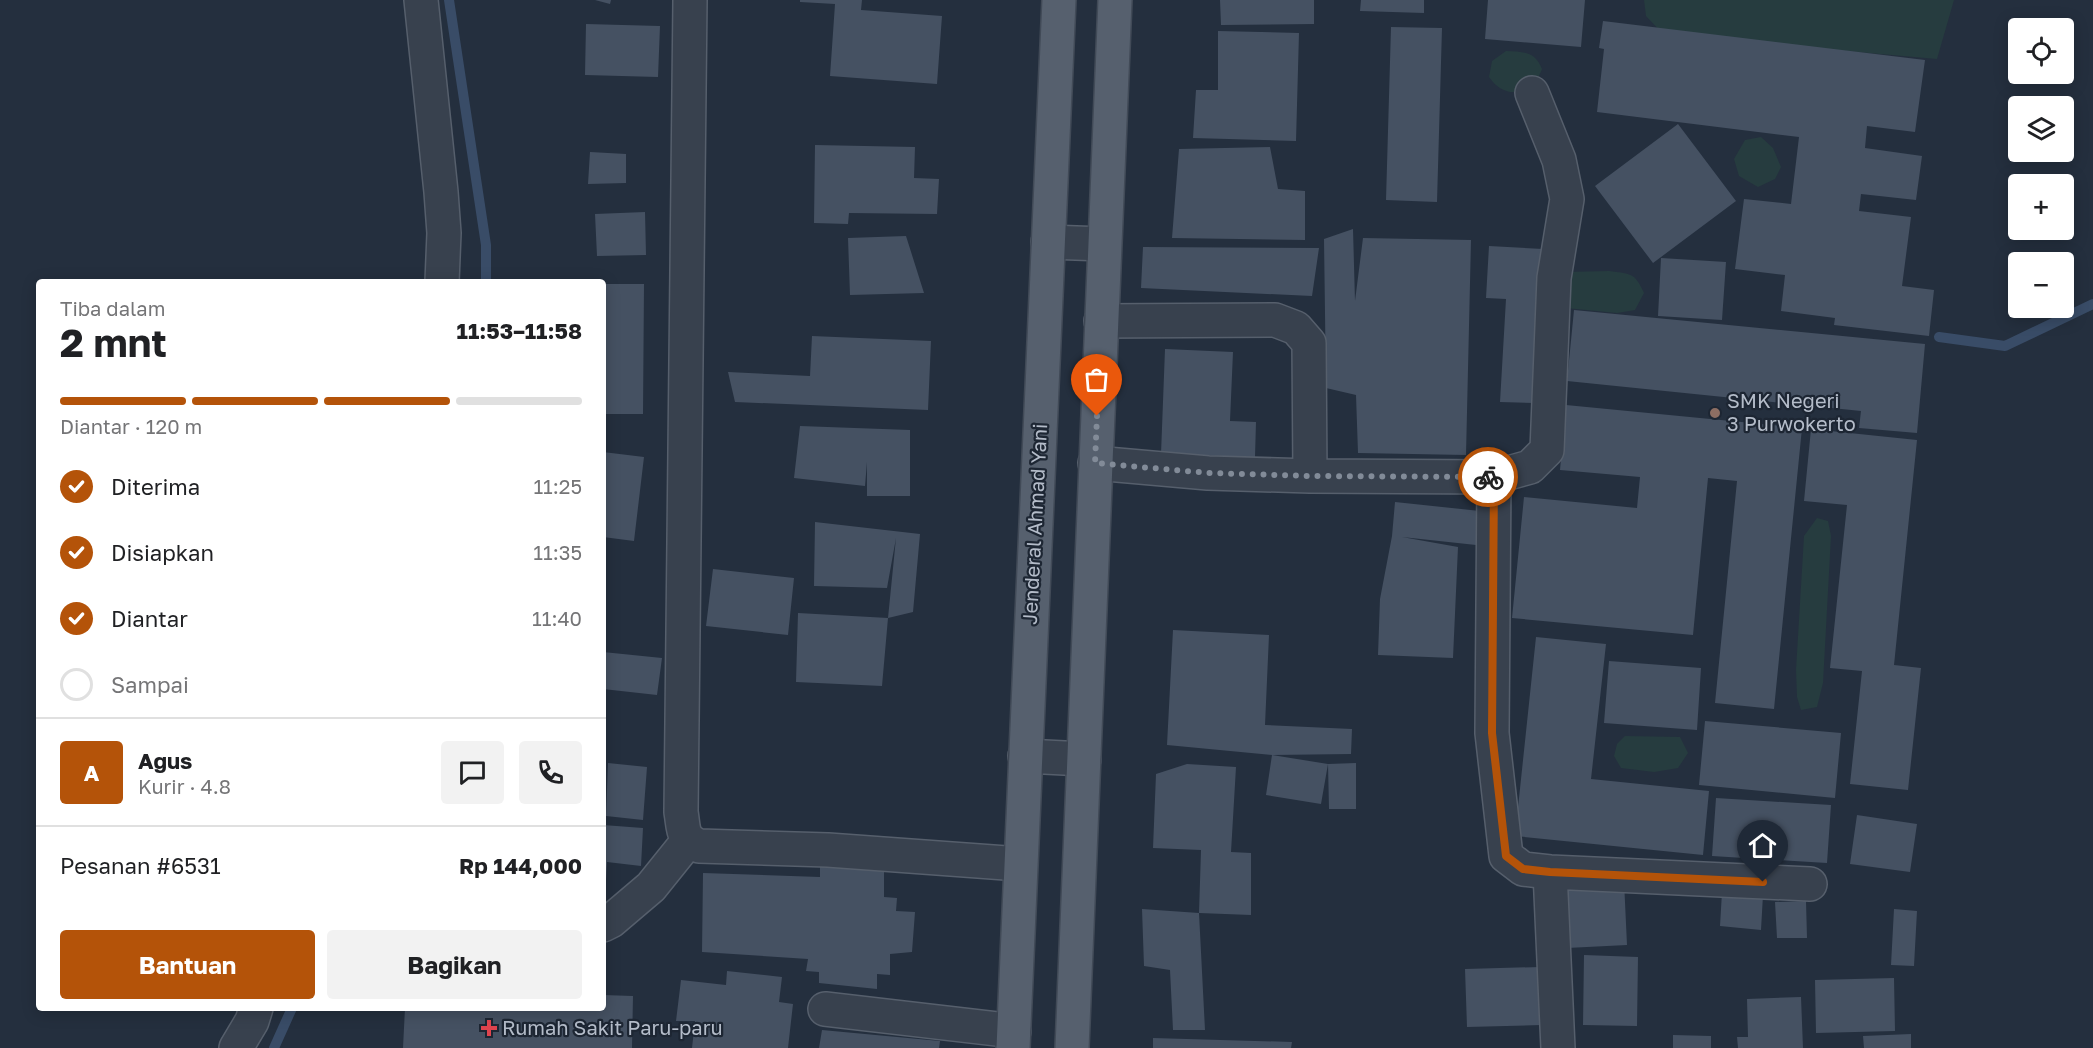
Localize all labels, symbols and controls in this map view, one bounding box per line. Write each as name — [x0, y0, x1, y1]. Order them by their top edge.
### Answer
map controls — [2008, 18, 2074, 318]
button: locate — [2008, 18, 2074, 84]
button: layers — [2008, 96, 2074, 162]
button: + — [2008, 174, 2074, 240]
button: − — [2008, 252, 2074, 318]
text: Tiba dalam — [60, 296, 165, 320]
text: 11:53–11:58 — [457, 317, 582, 344]
text: 2 mnt — [60, 319, 167, 366]
pin — [1071, 354, 1122, 416]
icon: bag — [1080, 363, 1113, 396]
place label: SMK Negeri 3 Purwokerto — [1727, 388, 1856, 435]
marker: SMK Negeri 3 Purwokerto — [1708, 406, 1722, 420]
text: Diantar · 120 m — [60, 414, 202, 438]
street label: Jenderal Ahmad Yani — [1017, 423, 1051, 625]
courier — [1458, 447, 1518, 507]
icon: bike — [1472, 461, 1505, 494]
icon: check — [60, 470, 93, 503]
text: Diterima — [111, 473, 200, 500]
text: 11:25 — [533, 474, 582, 498]
icon: check — [60, 536, 93, 569]
text: Disiapkan — [111, 539, 214, 566]
text: 11:35 — [533, 540, 582, 564]
icon: check — [60, 602, 93, 635]
text: Diantar — [111, 605, 188, 632]
text: 11:40 — [532, 606, 582, 630]
text: Sampai — [111, 671, 189, 698]
button: chat — [441, 741, 504, 804]
button: phone — [519, 741, 582, 804]
text: Agus — [138, 747, 192, 774]
text: A — [84, 759, 99, 786]
text: Kurir · 4.8 — [138, 774, 231, 798]
pin — [1737, 820, 1788, 882]
icon: home — [1746, 829, 1779, 862]
text: Pesanan #6531 — [60, 852, 221, 879]
text: Rp 144,000 — [459, 852, 582, 879]
button: Bantuan — [60, 930, 315, 999]
button: Bagikan — [327, 930, 582, 999]
place label: Rumah Sakit Paru-paru — [502, 1015, 723, 1039]
marker: Rumah Sakit Paru-paru — [480, 1019, 498, 1037]

